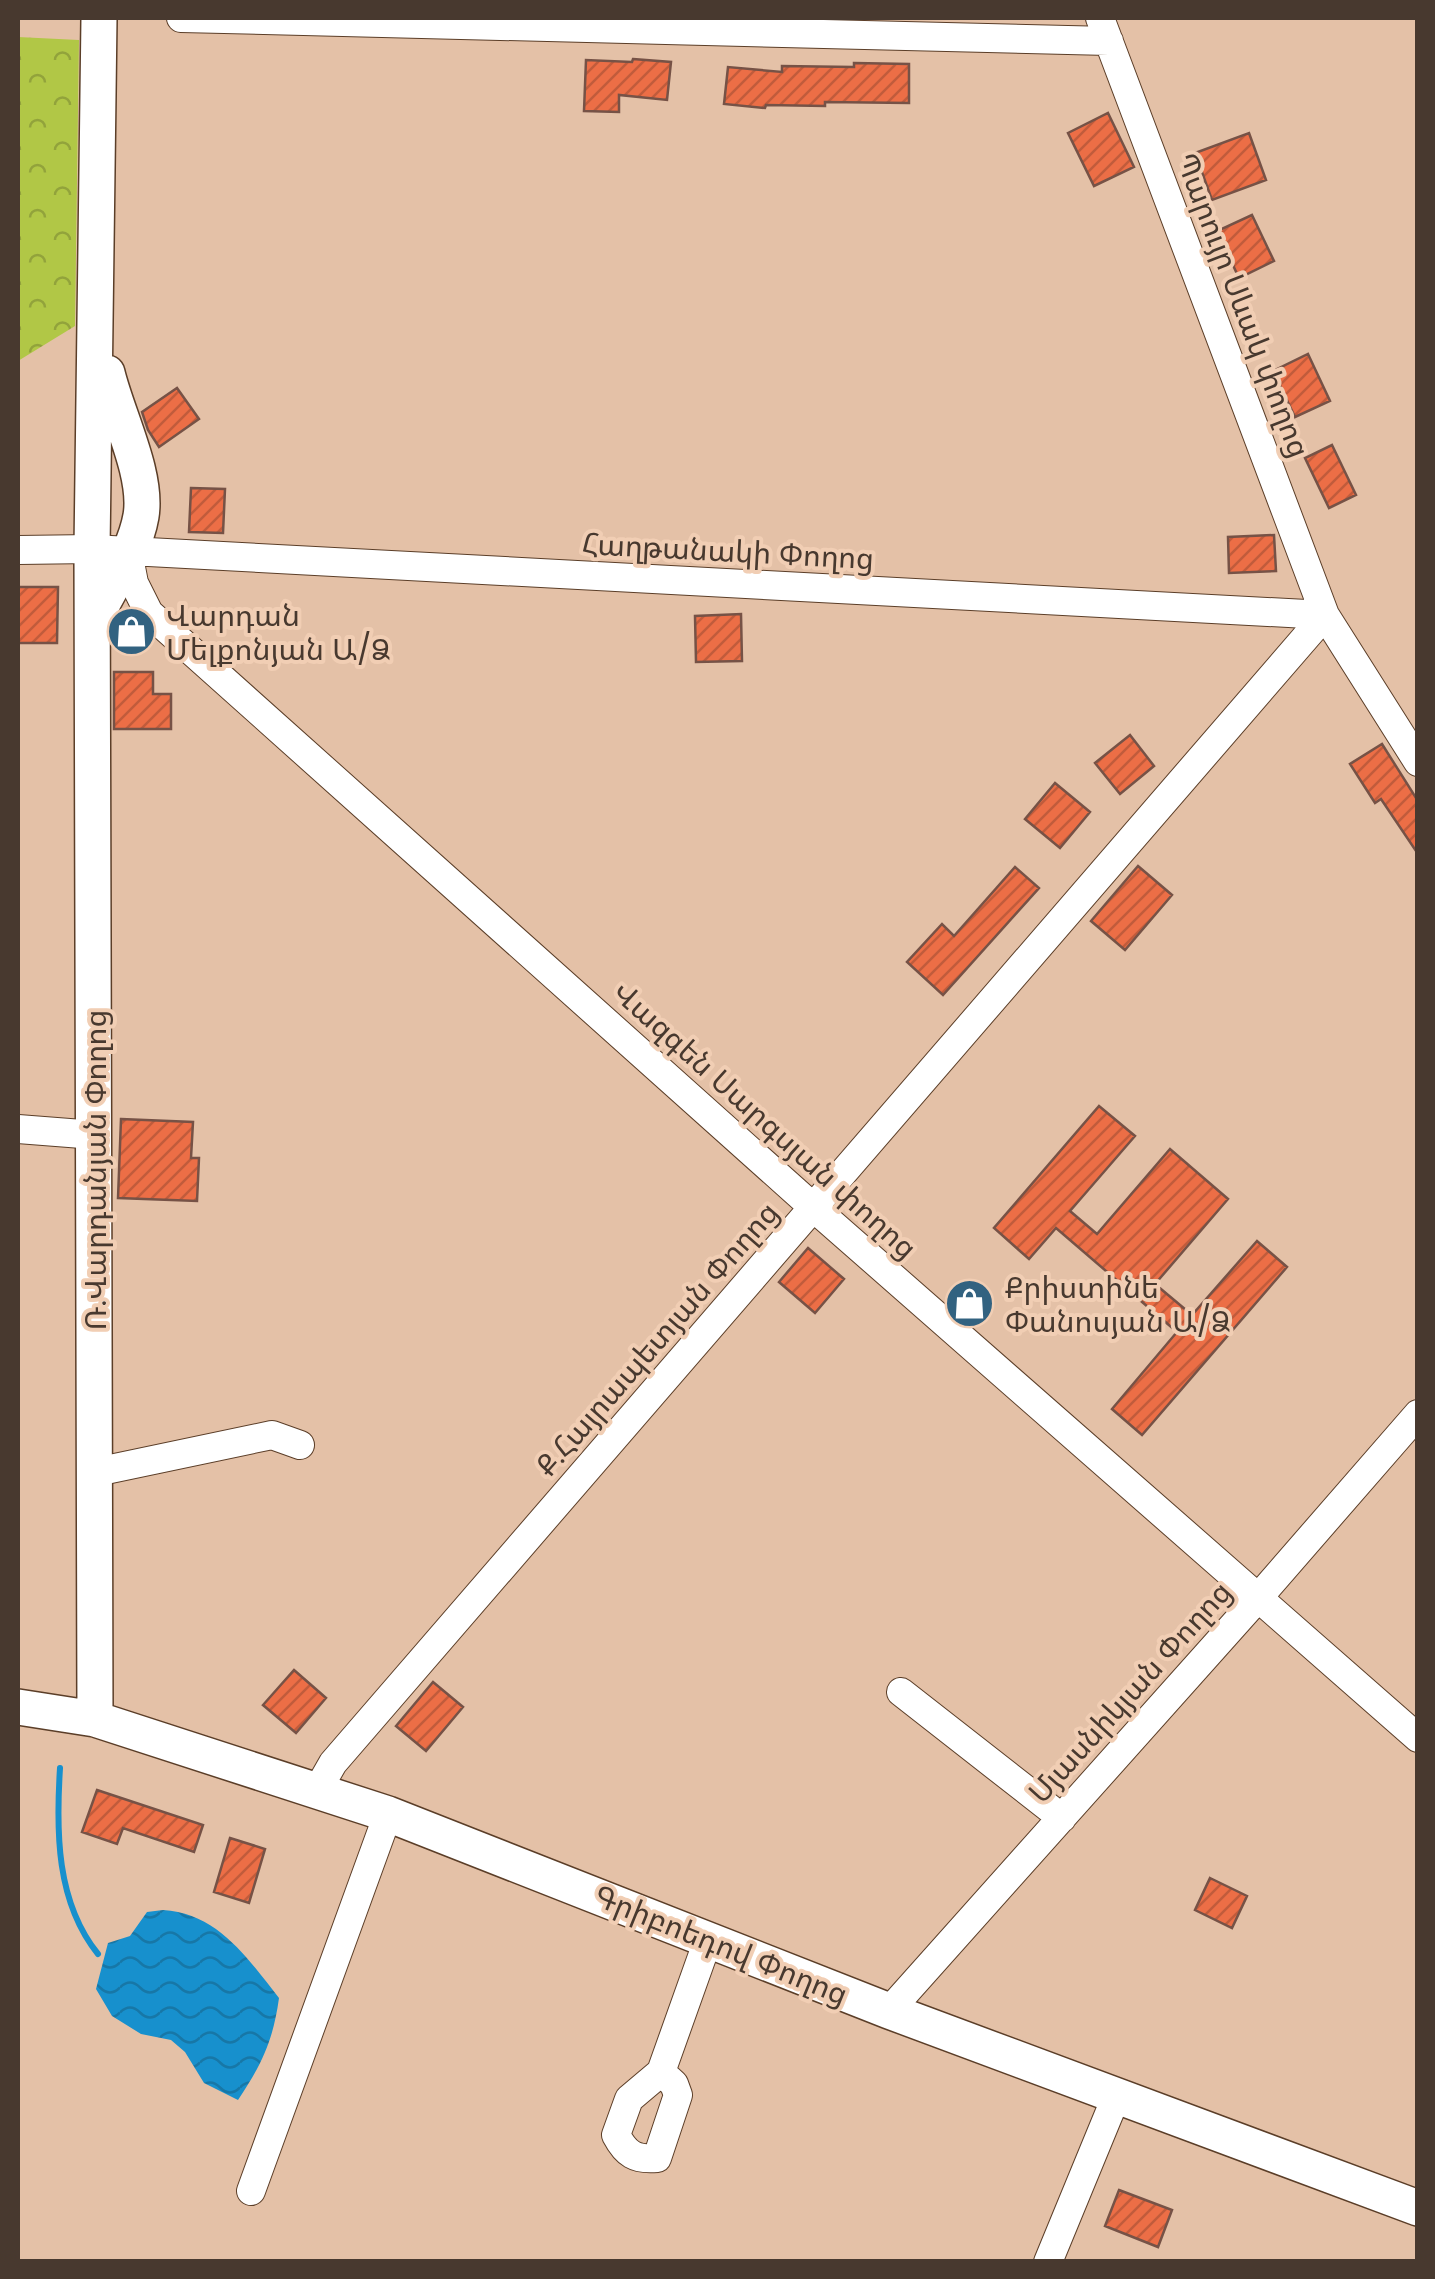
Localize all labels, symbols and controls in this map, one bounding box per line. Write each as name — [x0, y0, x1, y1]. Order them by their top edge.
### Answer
street label: Պարույր Սևակ փողոց — [1165, 146, 1321, 464]
street label: Հաղթանակի Փողոց — [581, 522, 875, 580]
place label: Վարդան Մելքոնյան Ա/Ձ — [166, 594, 391, 671]
shop icon: Վարդան Մելքոնյան Ա/Ձ — [105, 606, 157, 658]
street label: Վազգեն Սարգսյան փողոց — [603, 971, 927, 1269]
street label: Ռ.Վարդանյան Փողոց — [74, 1010, 117, 1330]
street label: Ք.Հայրապետյան Փողոց — [525, 1192, 789, 1486]
place label: Քրիստինե Փանոսյան Ա/Ձ — [1005, 1266, 1231, 1343]
shop icon: Քրիստինե Փանոսյան Ա/Ձ — [944, 1278, 996, 1330]
street label: Մյասնիկյան Փողոց — [1018, 1572, 1242, 1812]
street label: Գրիբոեդով Փողոց — [588, 1874, 854, 2016]

